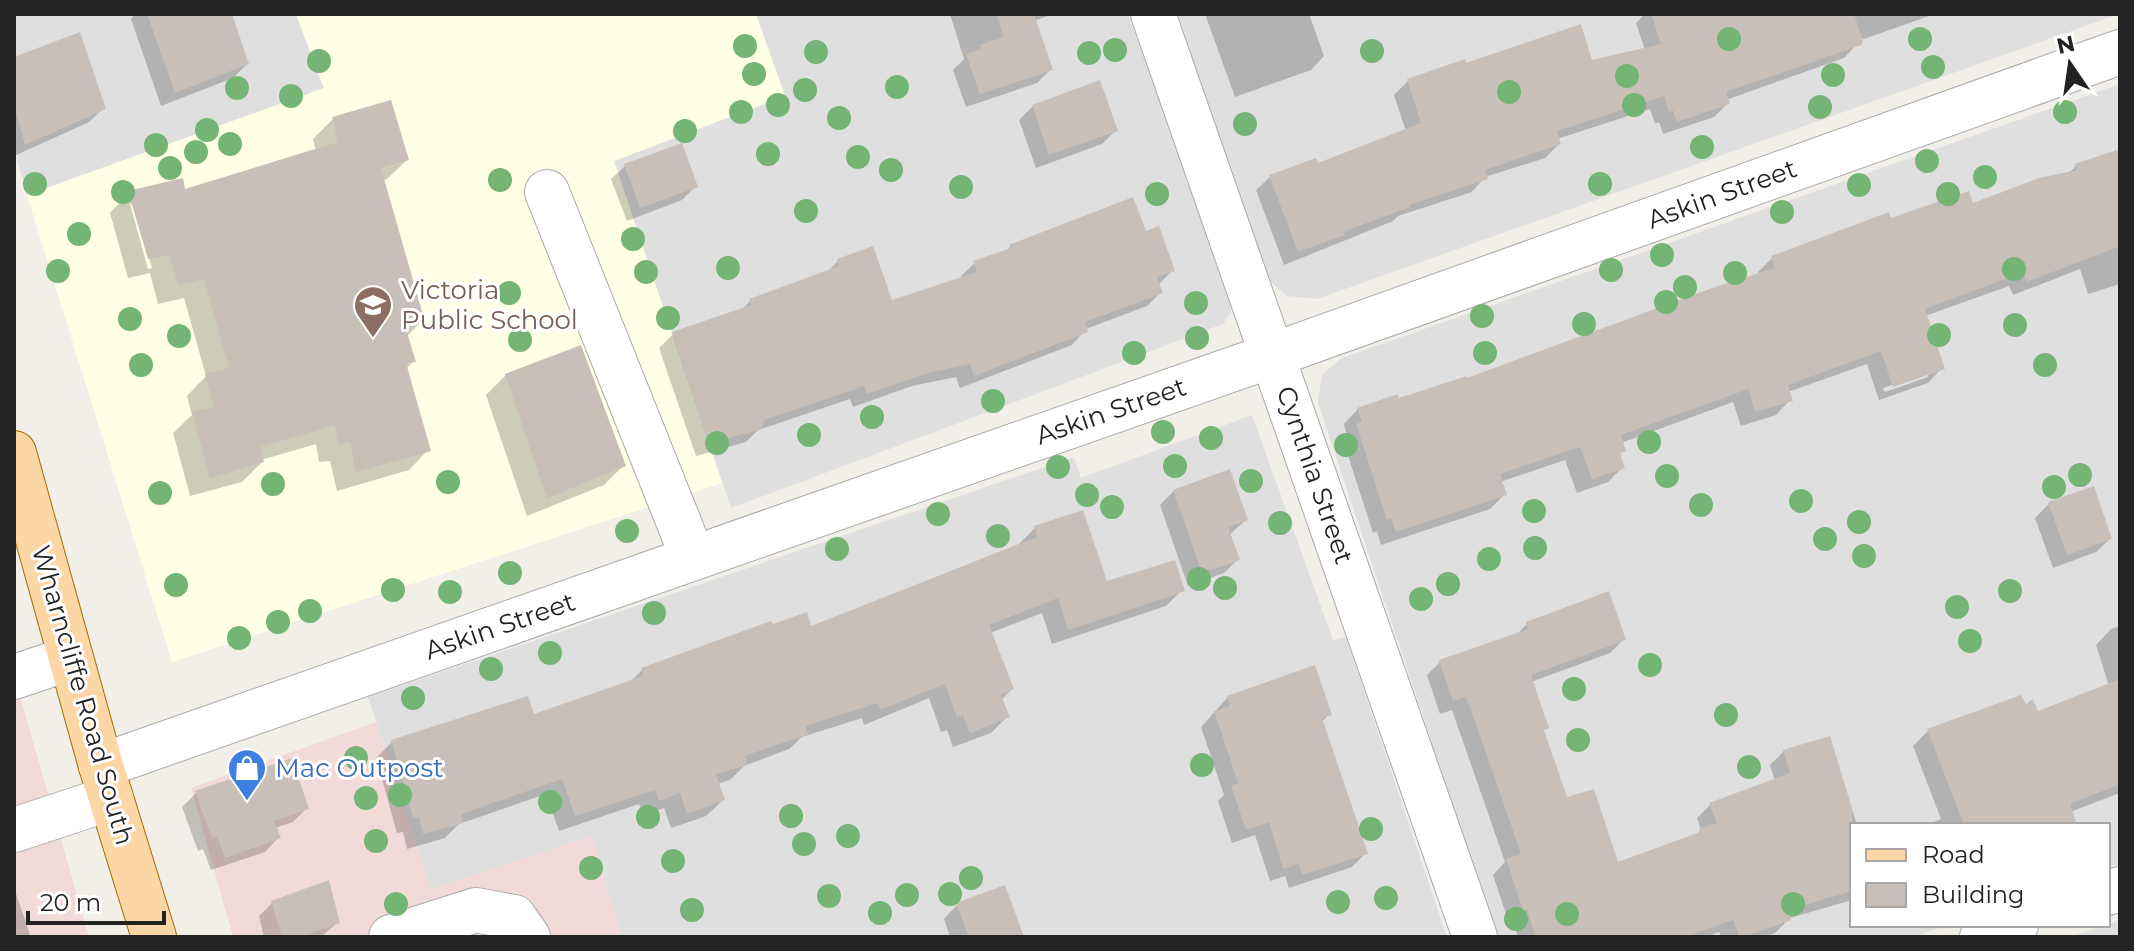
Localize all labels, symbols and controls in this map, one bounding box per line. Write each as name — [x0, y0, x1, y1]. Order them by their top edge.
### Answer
north arrow — [2030, 24, 2110, 104]
text: N — [2054, 30, 2077, 60]
street label: Askin Street — [1643, 152, 1801, 236]
place label: Victoria Public School — [401, 274, 578, 336]
school or university icon: Victoria Public School — [352, 284, 394, 339]
street label: Askin Street — [1032, 370, 1190, 452]
street label: Cynthia Street — [1270, 382, 1360, 568]
street label: Wharncliffe Road South — [25, 541, 141, 849]
street label: Askin Street — [421, 585, 579, 667]
shop icon: Mac Outpost — [226, 747, 268, 802]
place label: Mac Outpost — [275, 752, 444, 784]
legend — [1850, 823, 2110, 927]
text: Road — [1922, 840, 1985, 869]
scale bar — [28, 875, 164, 925]
text: Building — [1922, 880, 2025, 909]
text: 20 m — [40, 888, 101, 917]

